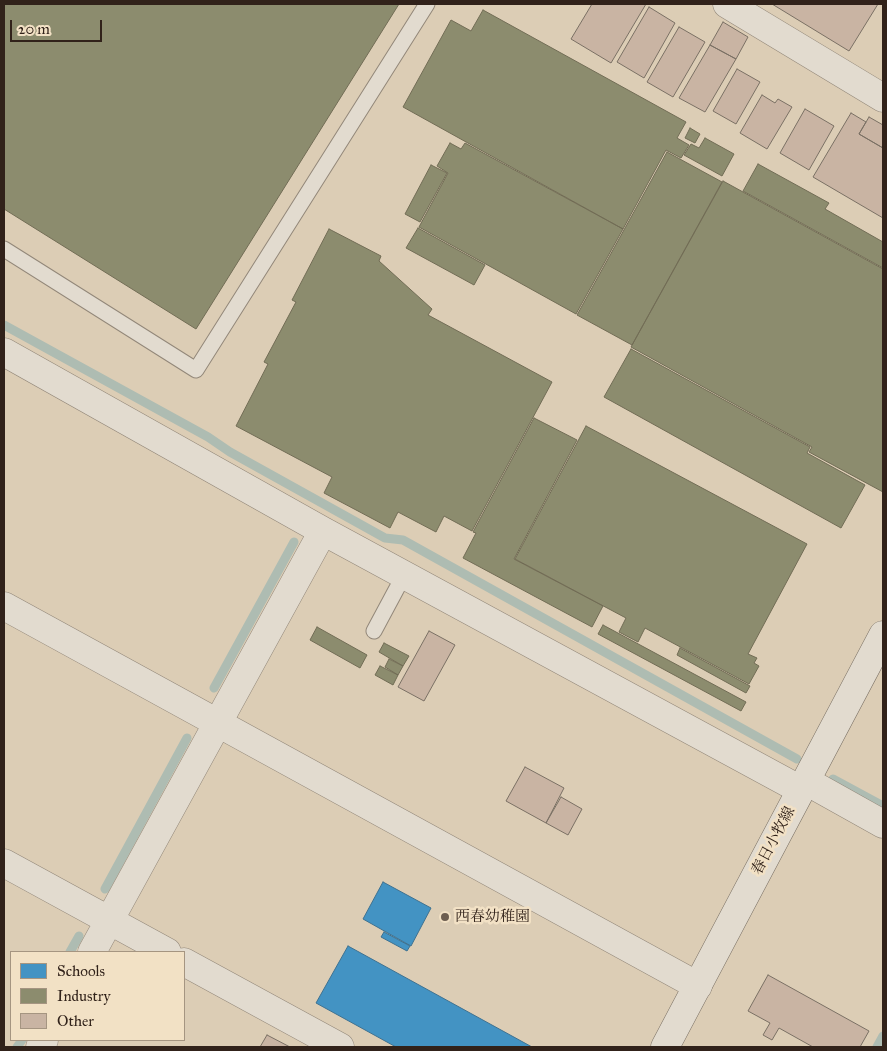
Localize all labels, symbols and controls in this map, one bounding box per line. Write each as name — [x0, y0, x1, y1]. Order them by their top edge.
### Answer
scale bar — [12, 10, 105, 42]
text: 20 m — [18, 20, 50, 38]
street label: 春日小牧線 — [748, 804, 800, 878]
place label: 西春幼稚園 — [455, 908, 530, 926]
marker: 西春幼稚園 — [439, 911, 451, 923]
legend — [10, 951, 185, 1041]
text: Schools — [57, 962, 105, 980]
text: Industry — [57, 987, 111, 1005]
text: Other — [57, 1012, 94, 1030]

